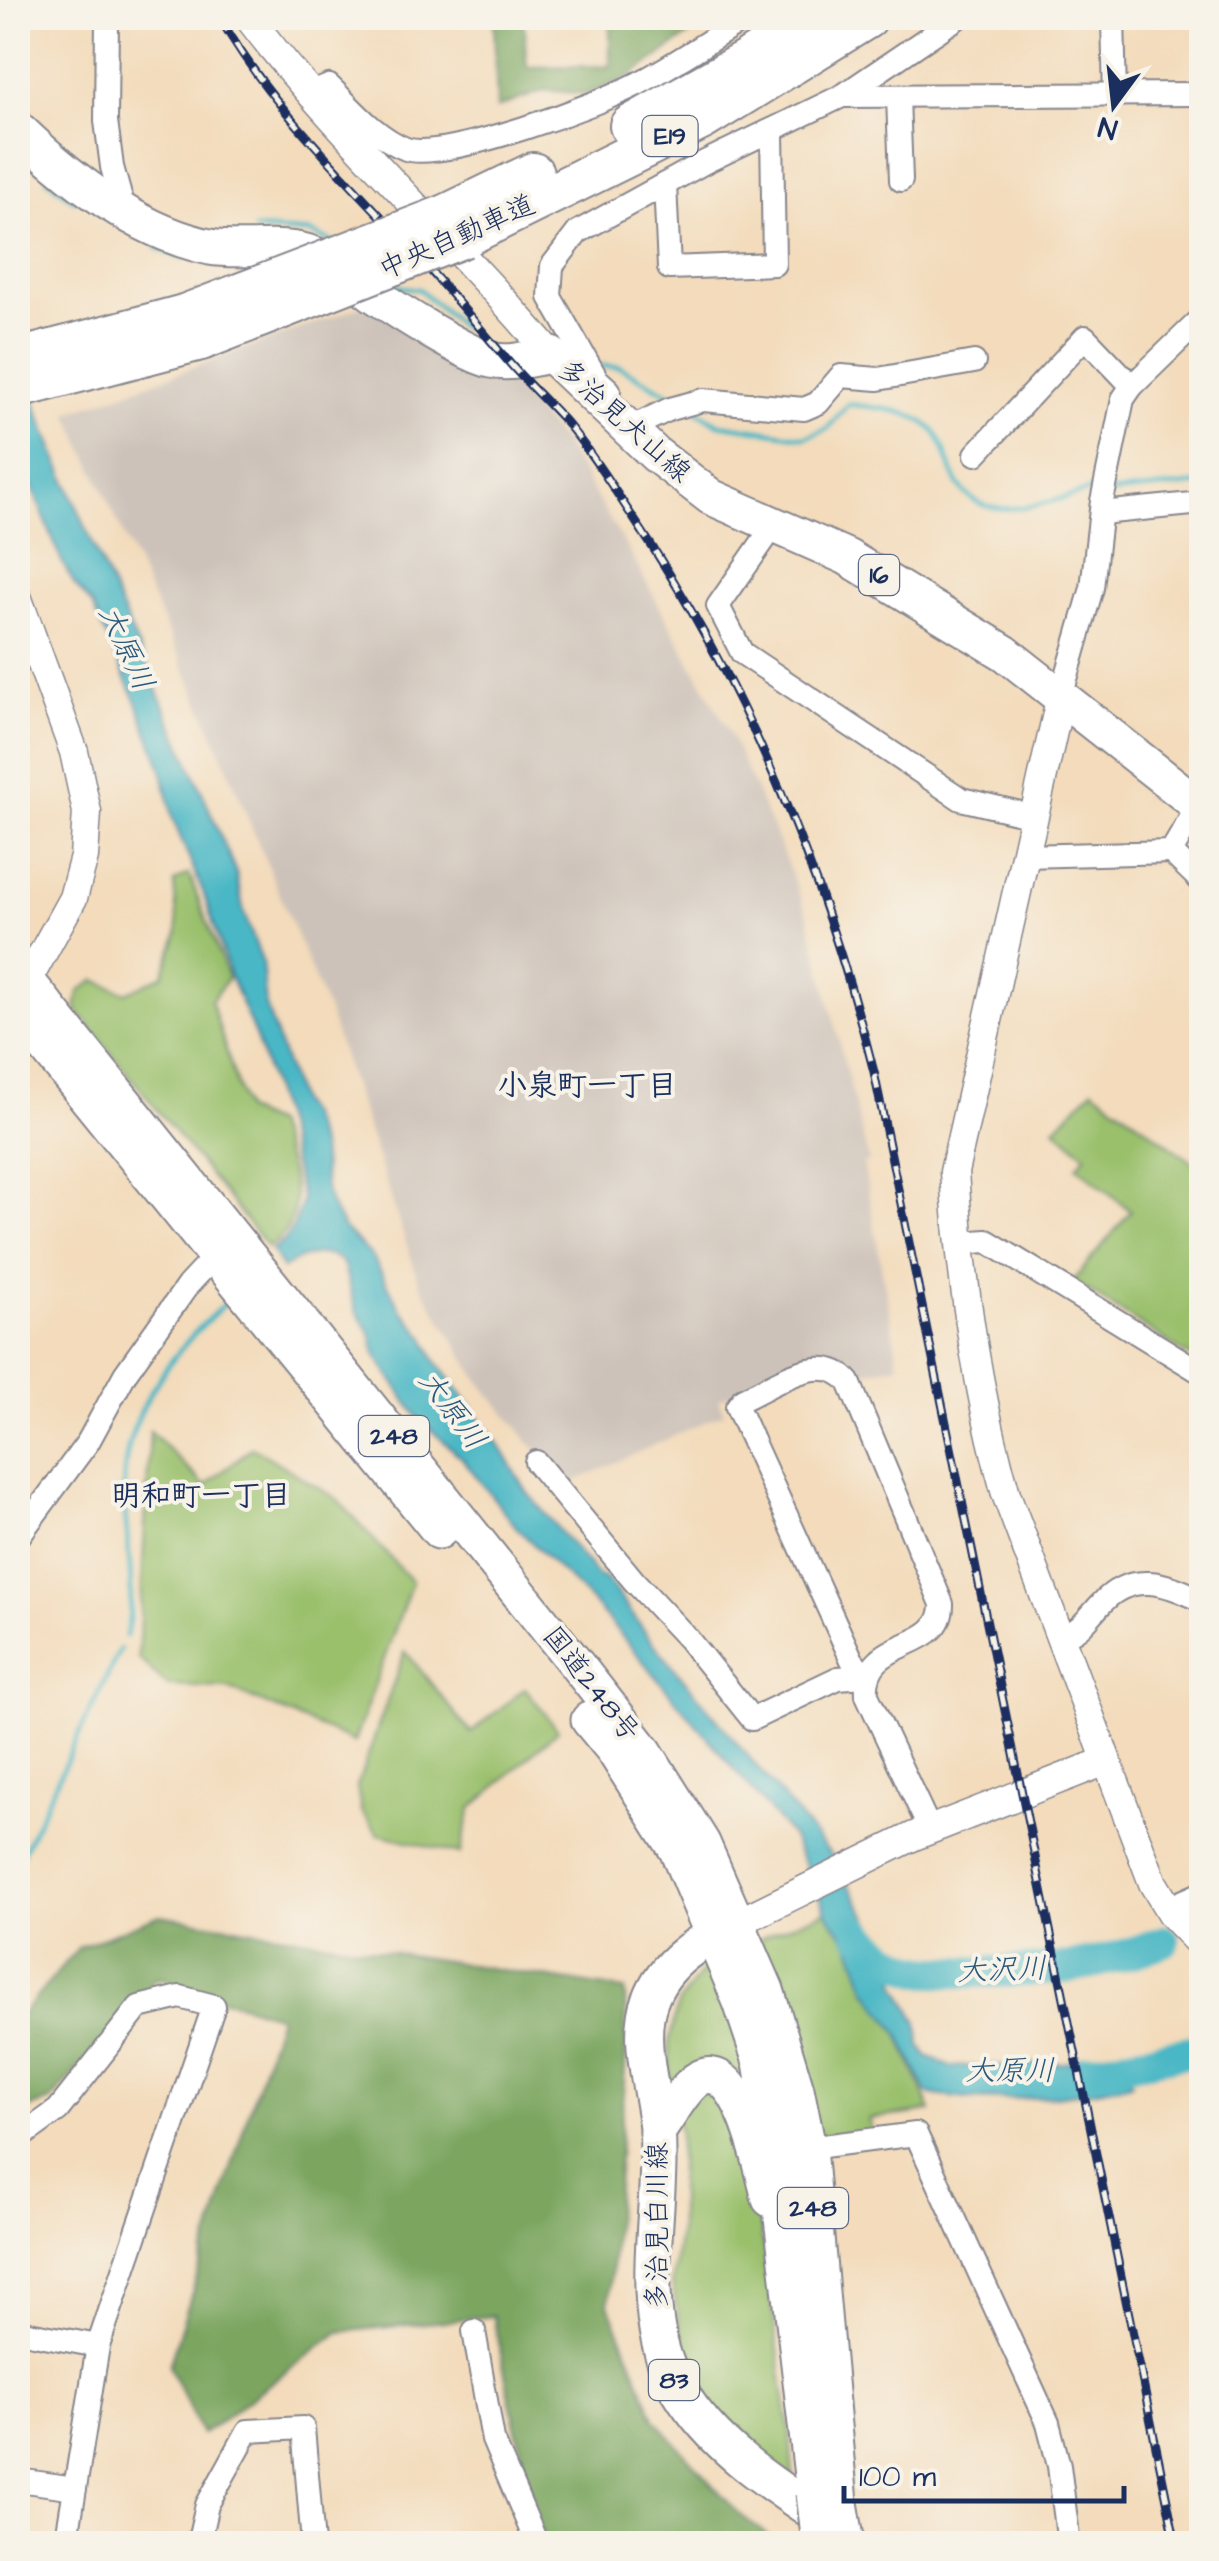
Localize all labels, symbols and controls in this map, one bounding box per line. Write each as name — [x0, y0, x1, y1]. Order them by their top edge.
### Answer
north arrow — [1064, 55, 1164, 155]
text: N — [1094, 106, 1121, 149]
road number: E19 — [642, 116, 698, 156]
street label: 中央自動車道 — [372, 185, 542, 289]
street label: 多治見犬山線 — [549, 350, 699, 492]
road number: 16 — [859, 555, 899, 595]
water label: 大原川 — [88, 598, 164, 698]
district label: 小泉町一丁目 — [497, 1065, 677, 1107]
water label: 大原川 — [408, 1361, 496, 1459]
road number: 248 — [359, 1416, 429, 1456]
district label: 明和町一丁目 — [111, 1475, 291, 1517]
street label: 国道248号 — [533, 1618, 649, 1750]
water label: 大沢川 — [956, 1947, 1048, 1993]
water label: 大原川 — [965, 2050, 1055, 2092]
street label: 多治見白川線 — [638, 2142, 677, 2310]
road number: 248 — [778, 2188, 848, 2228]
road number: 83 — [649, 2360, 699, 2400]
scale bar — [844, 2441, 1124, 2503]
text: 100 m — [859, 2456, 937, 2498]

